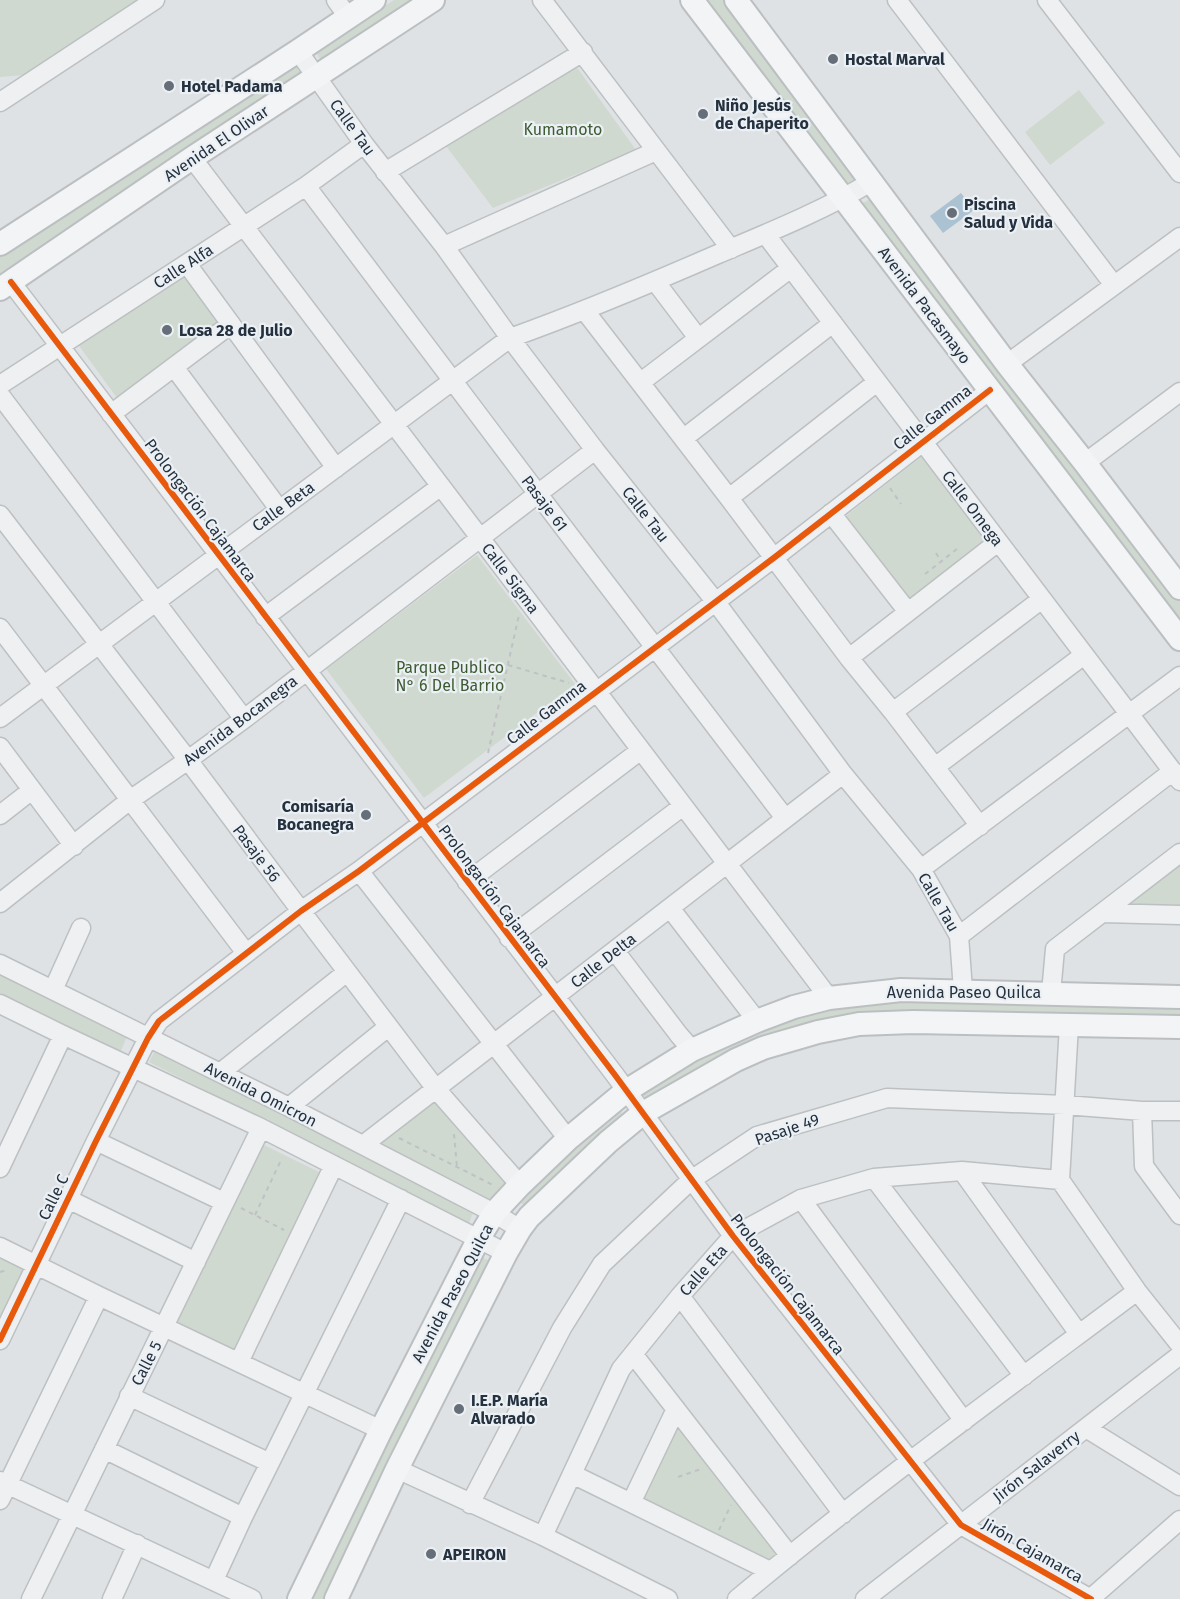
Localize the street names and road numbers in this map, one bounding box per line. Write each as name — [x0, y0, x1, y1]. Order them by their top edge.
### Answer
street label: Calle Tau — [326, 95, 379, 159]
street label: Avenida El Olivar — [160, 101, 273, 185]
street label: Calle Alfa — [150, 240, 217, 293]
street label: Avenida Pacasmayo — [874, 243, 975, 368]
street label: Calle Gamma — [889, 381, 975, 454]
street label: Prolongación Cajamarca — [141, 435, 261, 586]
street label: Calle Omega — [938, 467, 1007, 550]
street label: Pasaje 61 — [517, 472, 572, 535]
street label: Calle Beta — [248, 477, 318, 535]
street label: Calle Tau — [618, 483, 673, 546]
street label: Calle Sigma — [478, 539, 543, 617]
street label: Avenida Bocanegra — [179, 671, 301, 770]
street label: Calle Gamma — [503, 676, 590, 748]
street label: Pasaje 56 — [229, 821, 284, 886]
street label: Prolongación Cajamarca — [435, 821, 555, 972]
street label: Calle Tau — [914, 869, 963, 935]
street label: Calle Delta — [567, 929, 640, 992]
street label: Avenida Paseo Quilca — [887, 983, 1041, 1002]
street label: Avenida Omicron — [201, 1058, 320, 1131]
street label: Pasaje 49 — [752, 1110, 822, 1149]
street label: Calle C — [34, 1171, 73, 1223]
street label: Prolongación Cajamarca — [727, 1210, 849, 1359]
street label: Avenida Paseo Quilca — [408, 1221, 497, 1366]
street label: Calle Eta — [675, 1241, 731, 1300]
street label: Calle 5 — [127, 1338, 166, 1389]
street label: Jirón Salaverry — [989, 1426, 1084, 1506]
street label: Jirón Cajamarca — [979, 1514, 1086, 1587]

